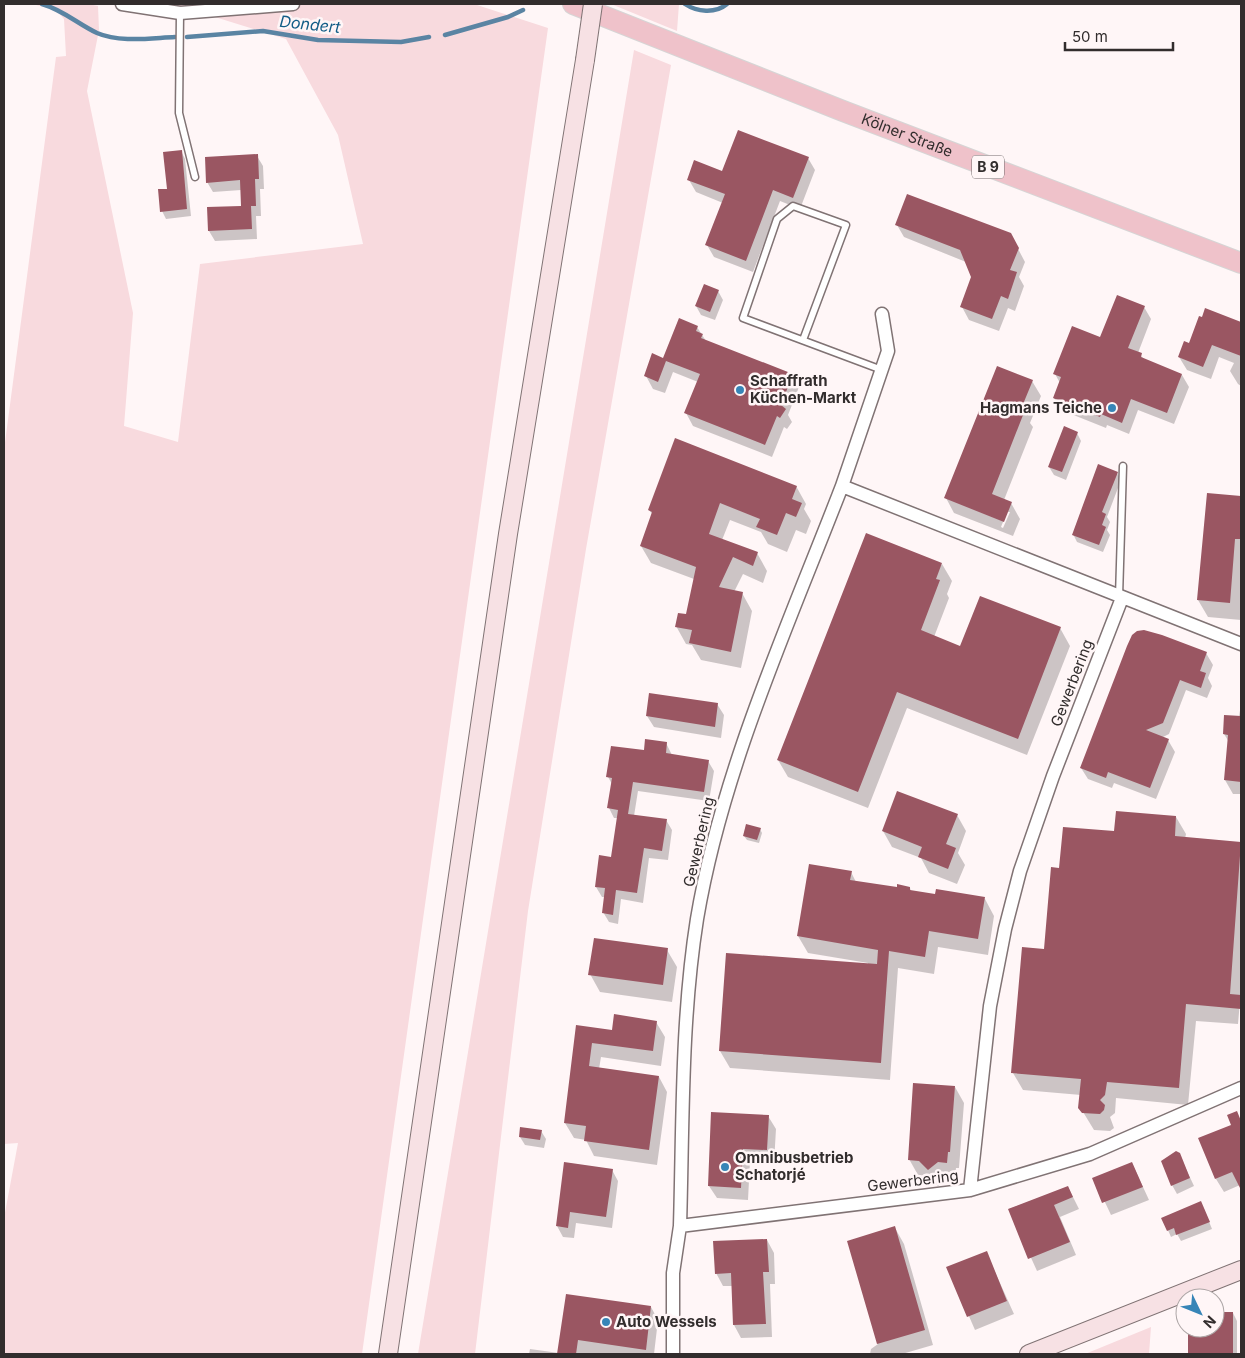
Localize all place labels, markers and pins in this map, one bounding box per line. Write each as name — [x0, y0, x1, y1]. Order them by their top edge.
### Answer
place label: Schaffrath Küchen-Markt — [750, 371, 857, 407]
marker: Schaffrath Küchen-Markt — [734, 384, 746, 396]
place label: Hagmans Teiche — [980, 398, 1102, 417]
marker: Hagmans Teiche — [1106, 402, 1118, 414]
place label: Omnibusbetrieb Schatorjé — [735, 1148, 853, 1184]
marker: Omnibusbetrieb Schatorjé — [719, 1161, 731, 1173]
place label: Auto Wessels — [616, 1312, 717, 1331]
marker: Auto Wessels — [600, 1316, 612, 1328]

